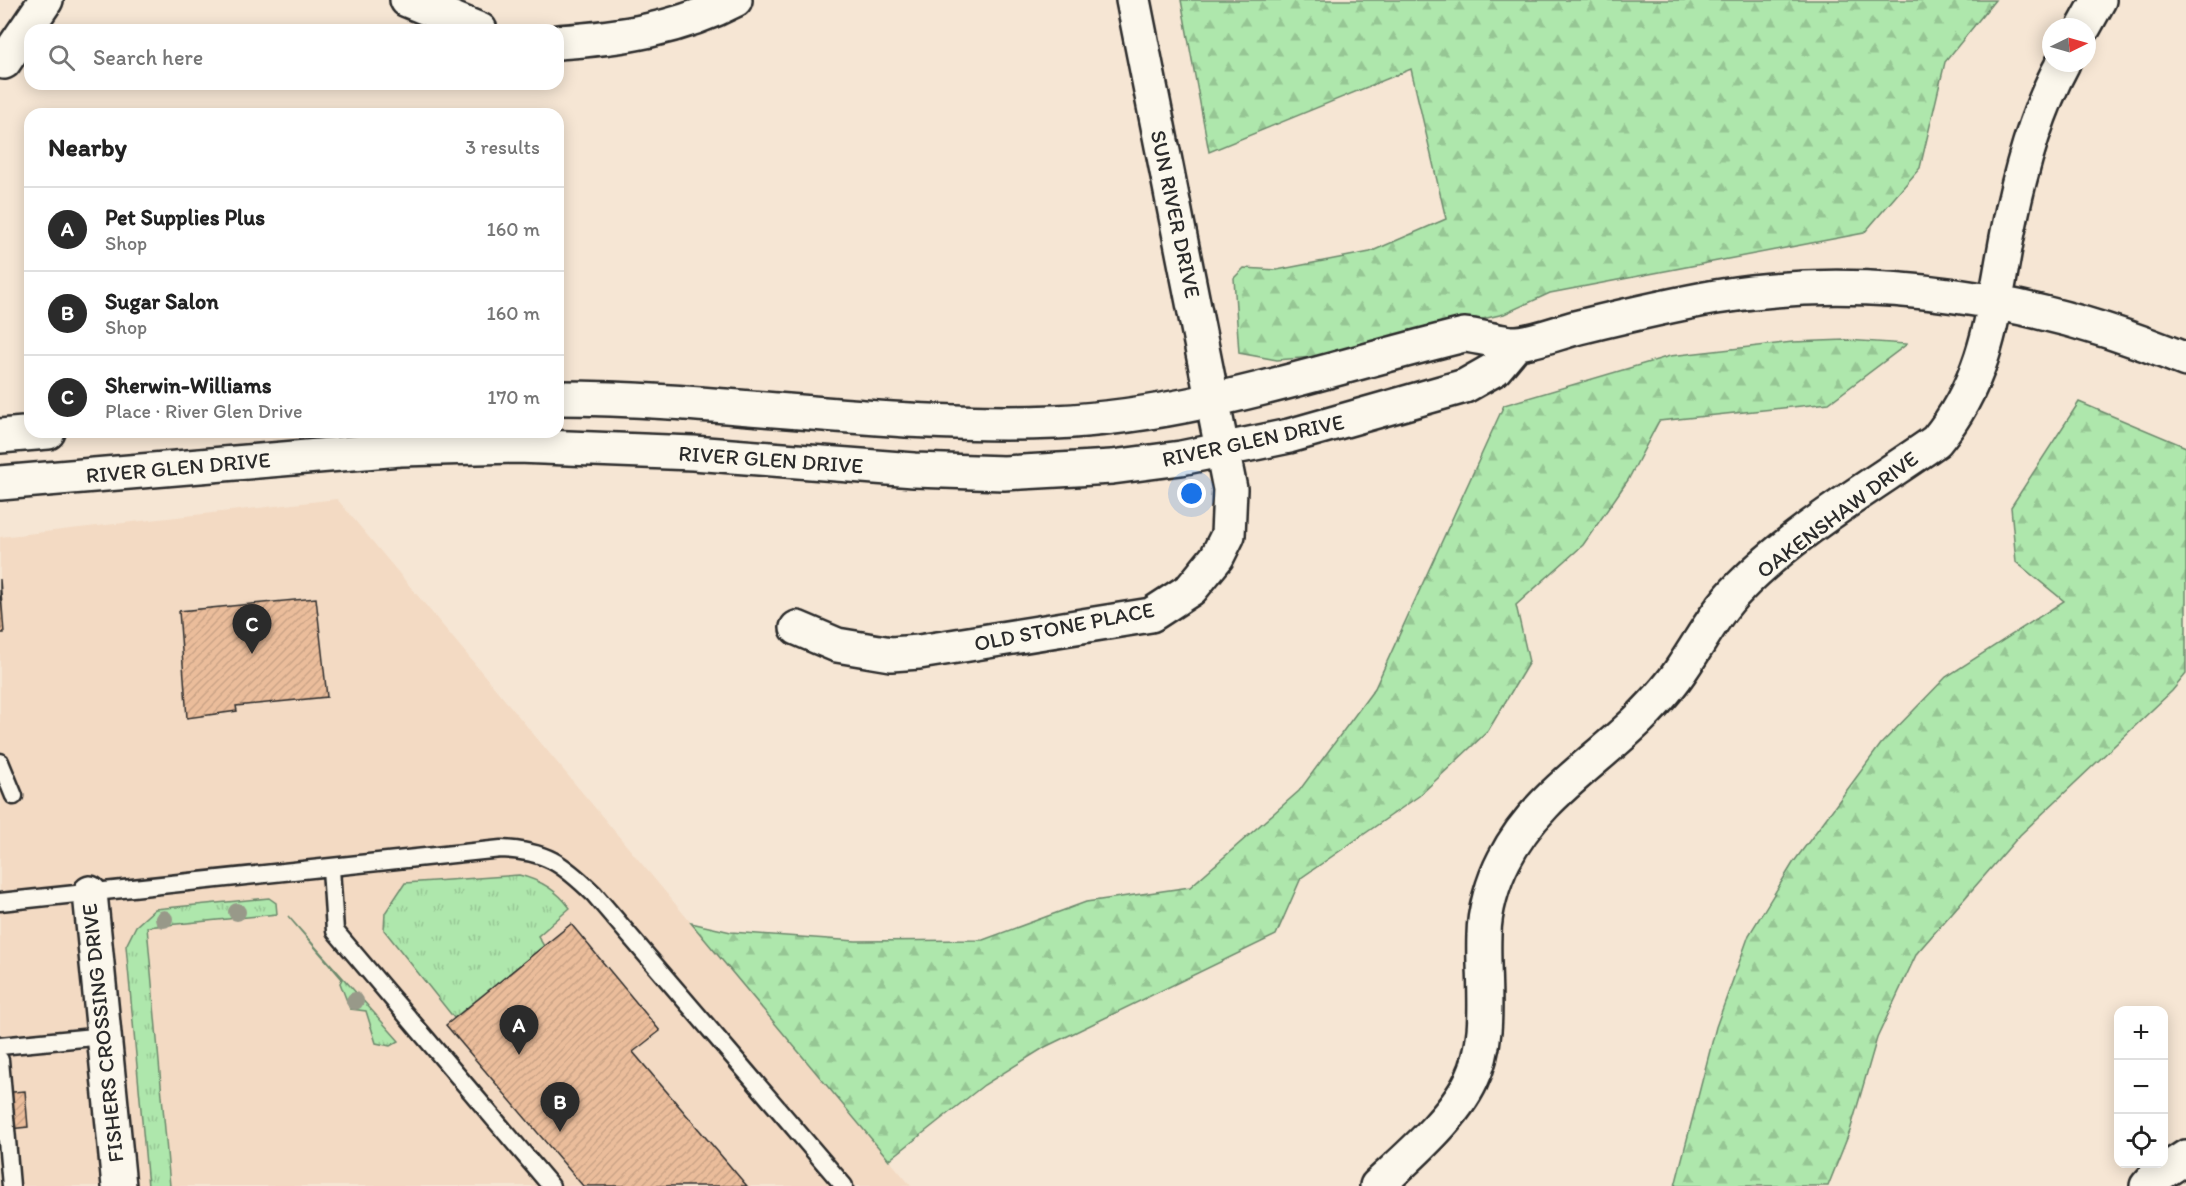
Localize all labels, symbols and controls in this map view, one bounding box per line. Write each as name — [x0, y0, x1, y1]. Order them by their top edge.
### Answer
north arrow — [2042, 18, 2096, 72]
search box — [24, 24, 564, 90]
icon: search — [45, 41, 78, 74]
text: Search here — [93, 44, 203, 71]
street label: SUN RIVER DRIVE — [1145, 128, 1207, 301]
text: Nearby — [48, 131, 127, 163]
text: 3 results — [465, 135, 540, 159]
text: Pet Supplies Plus — [105, 204, 265, 231]
text: A — [61, 217, 74, 241]
text: 160 m — [487, 217, 540, 241]
text: Shop — [105, 231, 147, 255]
text: Sugar Salon — [105, 288, 219, 315]
text: B — [61, 301, 74, 325]
text: 160 m — [487, 301, 540, 325]
text: Shop — [105, 315, 147, 339]
text: Sherwin-Williams — [105, 372, 271, 399]
text: C — [61, 385, 74, 409]
text: 170 m — [487, 385, 540, 409]
text: Place · River Glen Drive — [105, 399, 302, 423]
street label: RIVER GLEN DRIVE — [1160, 408, 1347, 473]
street label: RIVER GLEN DRIVE — [678, 440, 864, 479]
street label: OAKENSHAW DRIVE — [1751, 445, 1923, 584]
street label: RIVER GLEN DRIVE — [85, 446, 271, 489]
your location — [1177, 479, 1206, 508]
street label: OLD STONE PLACE — [972, 596, 1157, 657]
pin: C — [232, 604, 272, 654]
street label: FISHERS CROSSING DRIVE — [75, 902, 130, 1164]
pin: A — [500, 1006, 538, 1055]
map controls — [2114, 1006, 2168, 1168]
button: + — [2114, 1006, 2168, 1060]
button: − — [2114, 1060, 2168, 1114]
pin: B — [540, 1082, 580, 1132]
button: locate — [2114, 1114, 2168, 1168]

